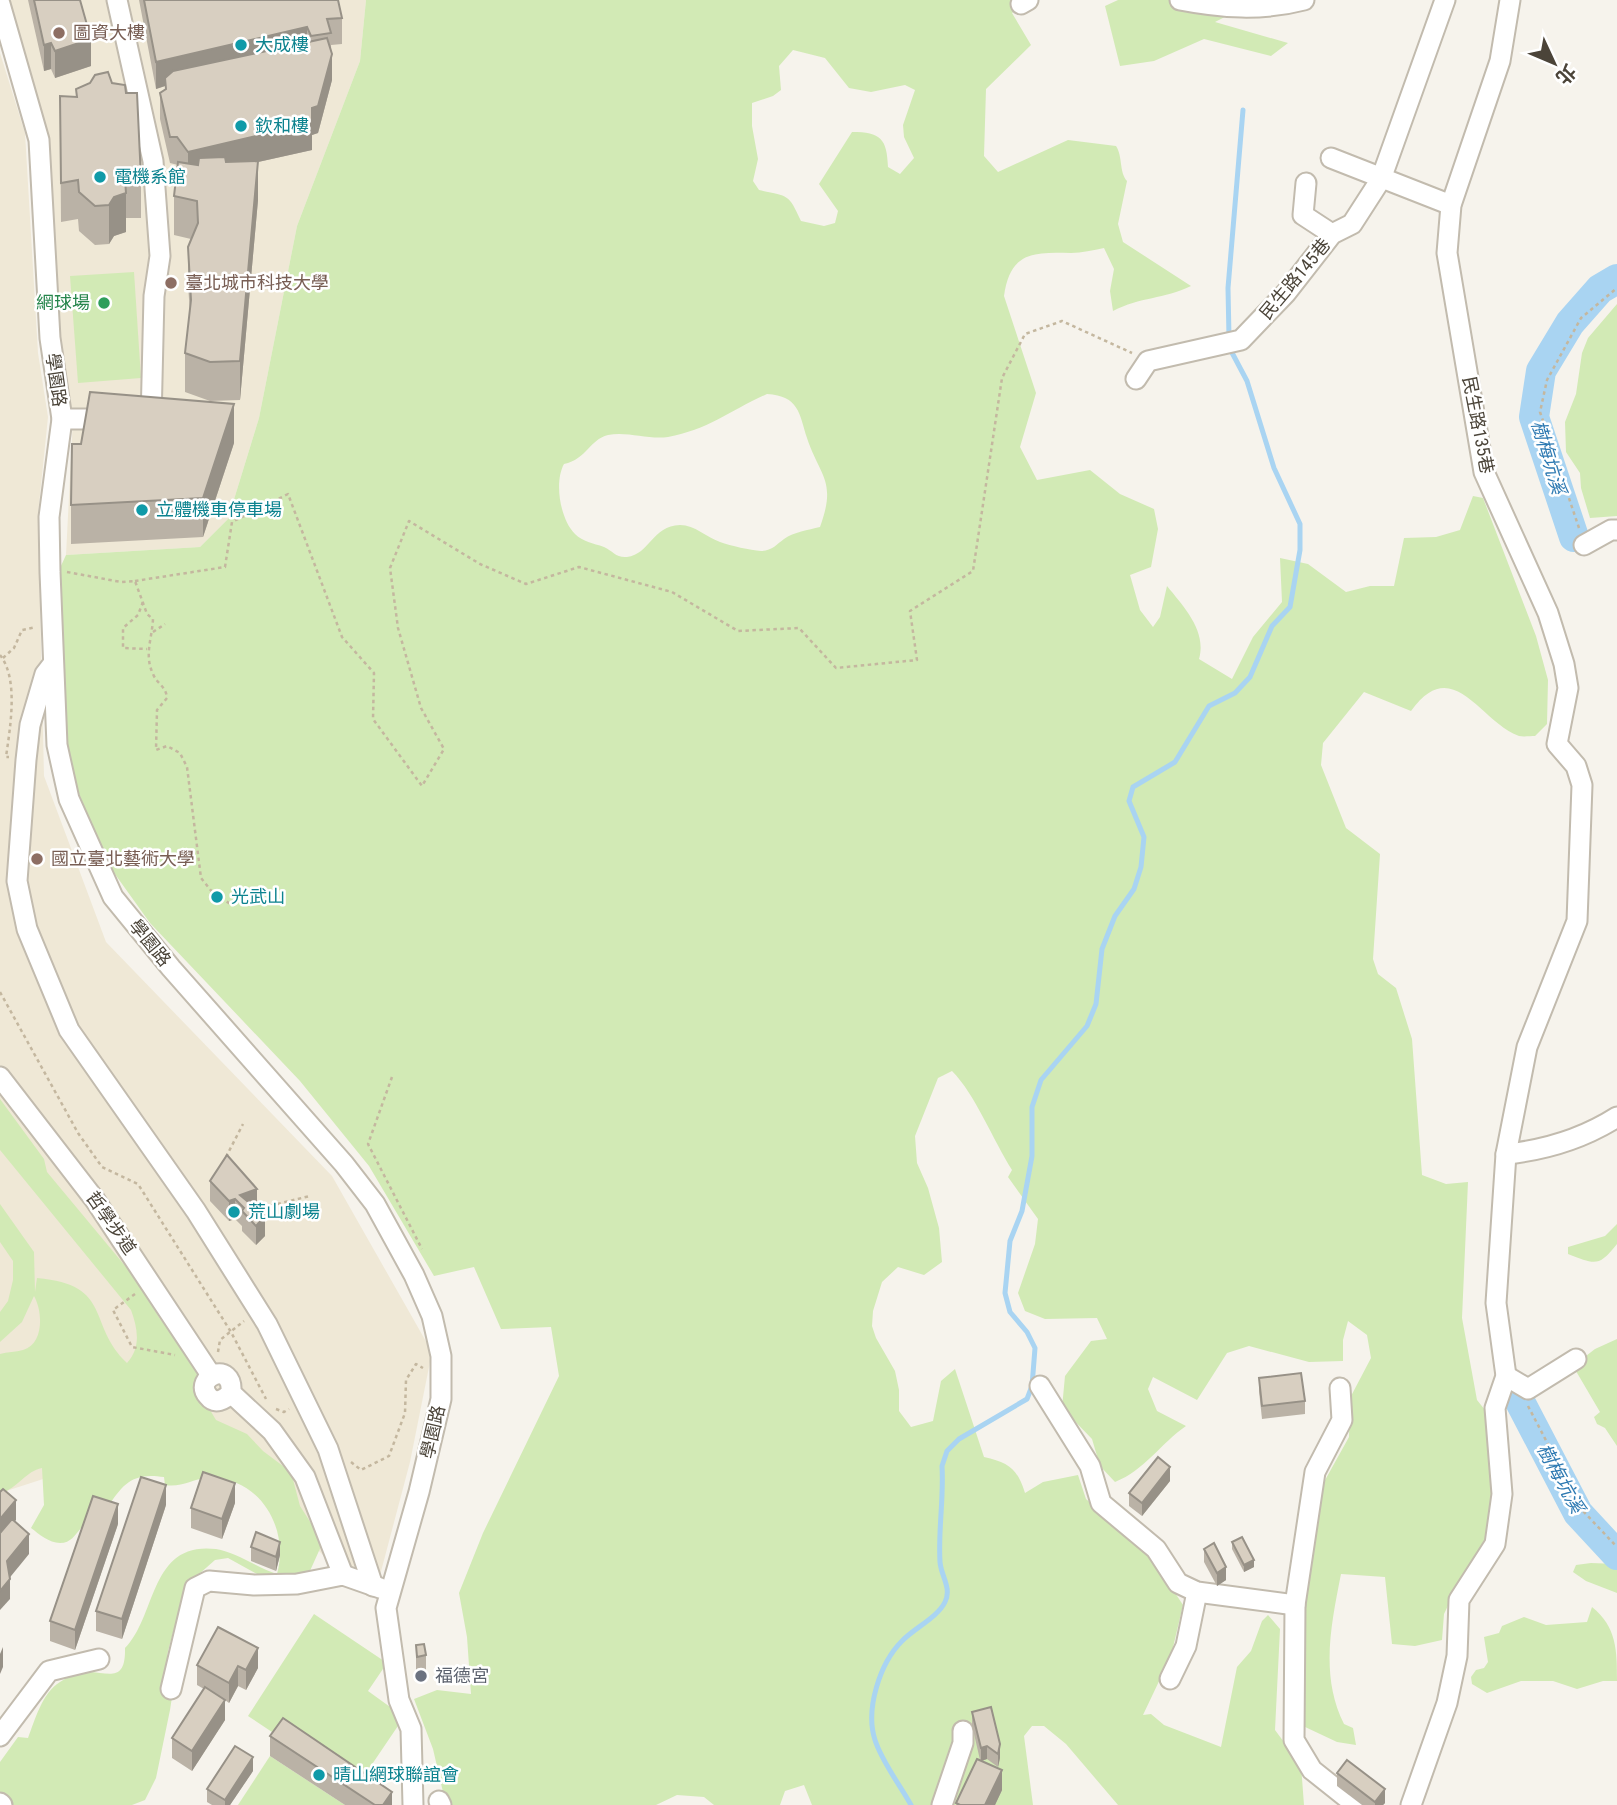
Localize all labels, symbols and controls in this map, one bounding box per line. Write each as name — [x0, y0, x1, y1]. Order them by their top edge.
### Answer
place label: 圖資大樓 — [73, 22, 145, 43]
marker: 圖資大樓 — [51, 25, 67, 41]
north arrow — [1519, 28, 1589, 98]
place label: 大成樓 — [255, 34, 309, 55]
marker: 大成樓 — [233, 37, 249, 53]
text: 北 — [1551, 60, 1581, 89]
place label: 欽和樓 — [255, 115, 309, 136]
marker: 欽和樓 — [233, 118, 249, 134]
place label: 電機系館 — [114, 166, 186, 187]
marker: 電機系館 — [92, 169, 108, 185]
street label: 民生路145巷 — [1255, 234, 1334, 323]
place label: 臺北城市科技大學 — [185, 272, 329, 293]
marker: 臺北城市科技大學 — [163, 275, 179, 291]
place label: 網球場 — [36, 292, 90, 313]
marker: 網球場 — [96, 295, 112, 311]
street label: 學園路 — [42, 352, 71, 408]
street label: 民生路135巷 — [1459, 374, 1498, 475]
water label: 樹梅坑溪 — [1526, 417, 1572, 500]
place label: 立體機車停車場 — [156, 499, 282, 520]
marker: 立體機車停車場 — [134, 502, 150, 518]
place label: 國立臺北藝術大學 — [51, 848, 195, 869]
marker: 國立臺北藝術大學 — [29, 851, 45, 867]
place label: 光武山 — [231, 886, 285, 907]
marker: 光武山 — [209, 889, 225, 905]
street label: 學園路 — [125, 915, 176, 970]
street label: 哲學步道 — [82, 1187, 141, 1258]
place label: 荒山劇場 — [248, 1201, 320, 1222]
marker: 荒山劇場 — [226, 1204, 242, 1220]
street label: 學園路 — [416, 1403, 449, 1461]
water label: 樹梅坑溪 — [1532, 1439, 1590, 1520]
place label: 福德宮 — [435, 1665, 489, 1686]
marker: 福德宮 — [413, 1668, 429, 1684]
place label: 晴山網球聯誼會 — [333, 1764, 459, 1785]
marker: 晴山網球聯誼會 — [311, 1767, 327, 1783]

